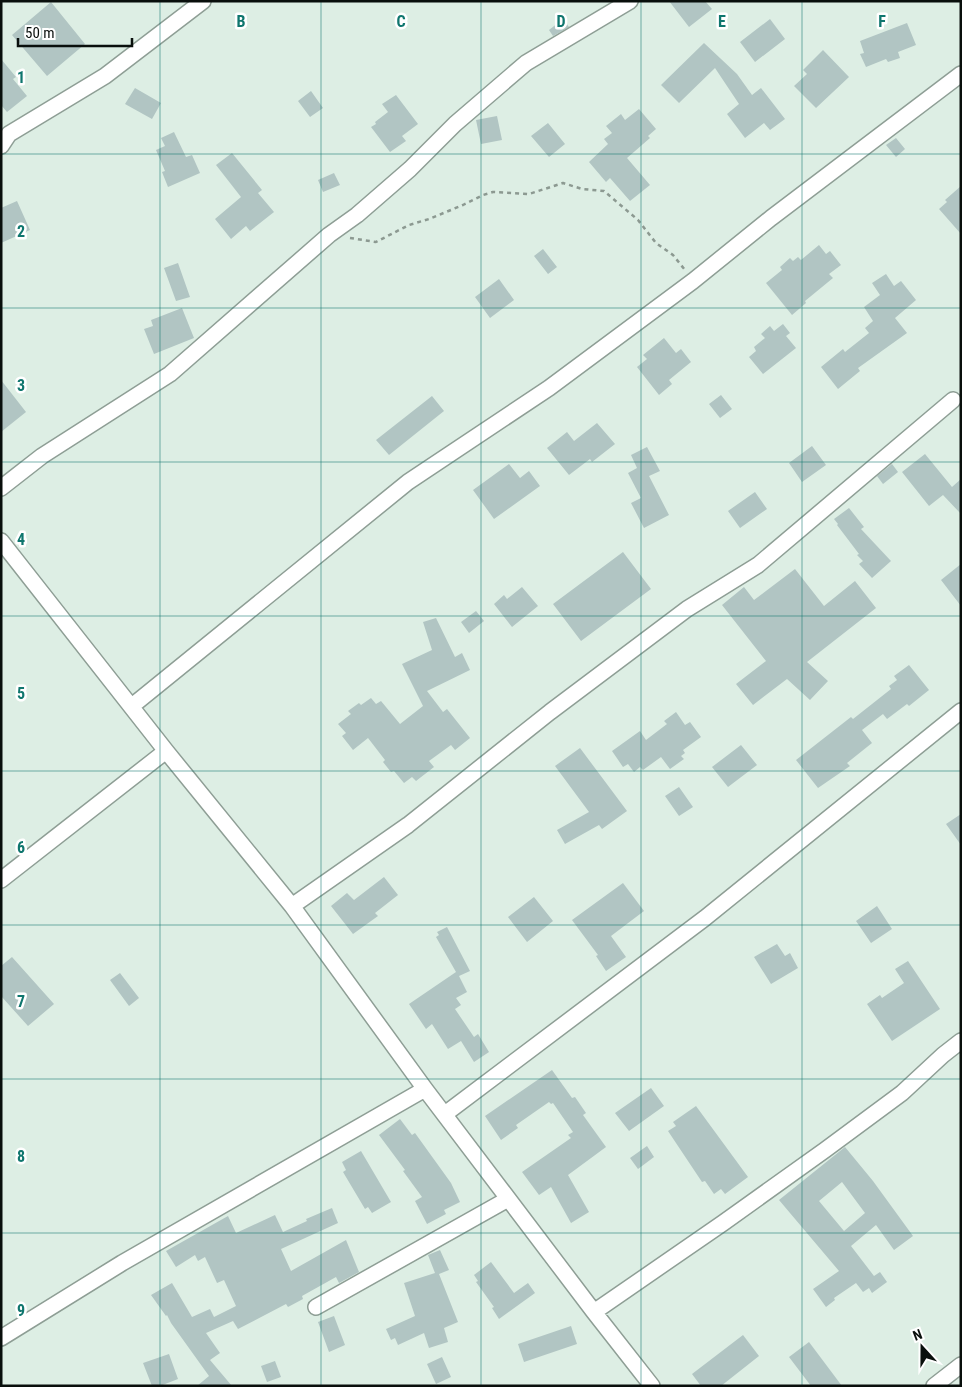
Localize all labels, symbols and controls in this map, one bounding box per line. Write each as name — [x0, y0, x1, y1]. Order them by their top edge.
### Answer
text: B — [237, 12, 246, 31]
text: C — [396, 12, 406, 31]
text: D — [556, 12, 566, 31]
text: E — [718, 12, 726, 31]
text: F — [878, 12, 886, 31]
scale bar — [18, 15, 131, 47]
text: 50 m — [25, 24, 55, 42]
text: 1 — [17, 68, 25, 87]
text: 2 — [17, 222, 25, 241]
text: 3 — [17, 376, 25, 395]
text: 4 — [17, 530, 25, 549]
text: 5 — [17, 684, 25, 703]
text: 6 — [17, 838, 25, 857]
text: 7 — [17, 992, 25, 1011]
text: 8 — [17, 1147, 25, 1166]
text: 9 — [17, 1301, 25, 1320]
north arrow — [897, 1322, 947, 1372]
text: N — [910, 1326, 924, 1344]

